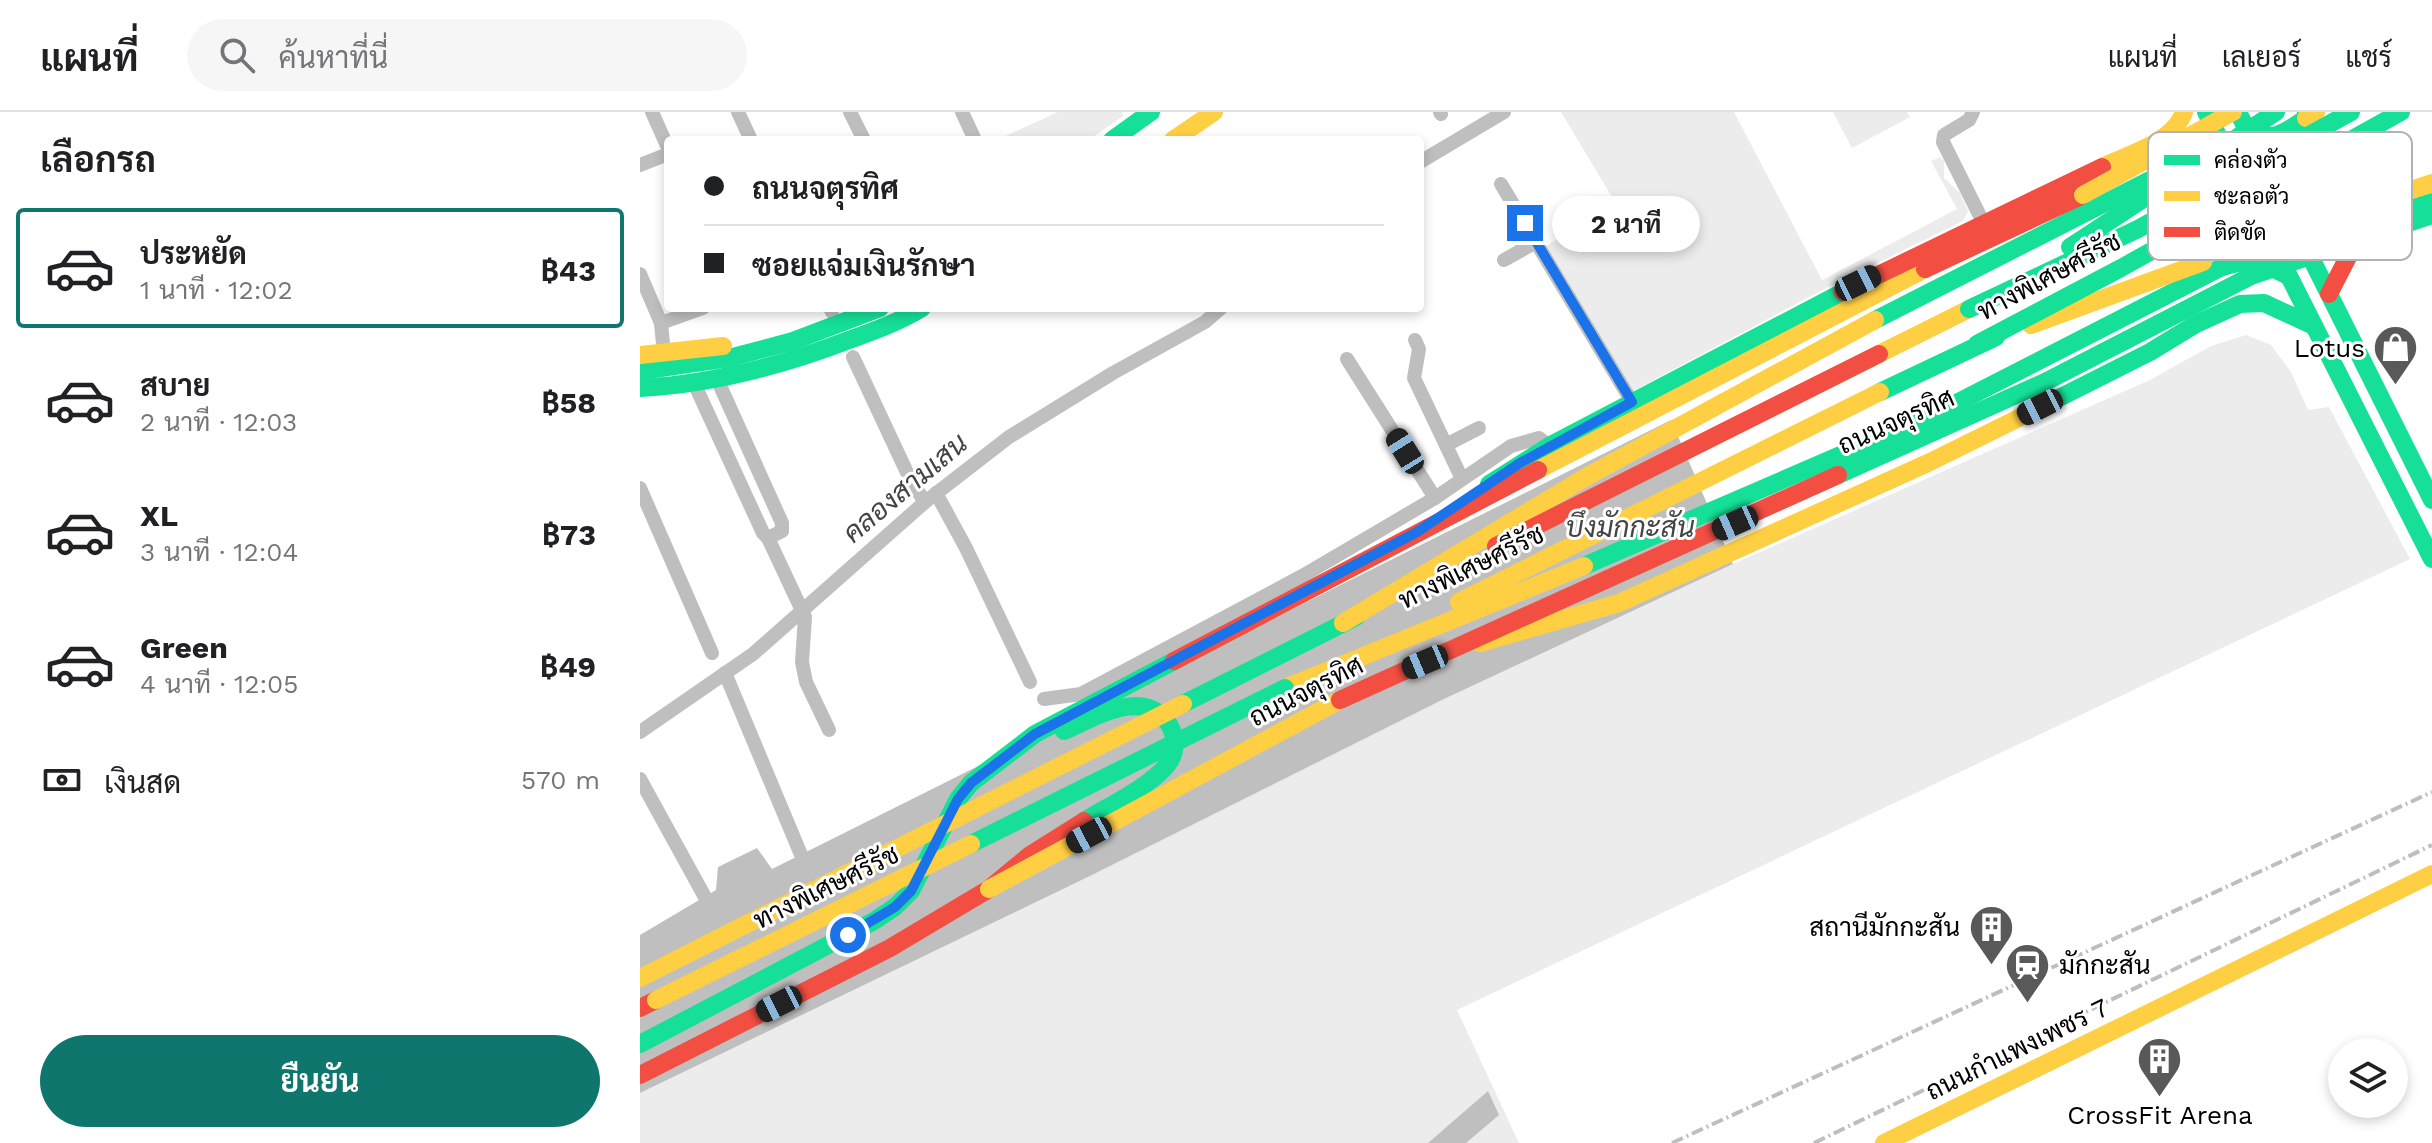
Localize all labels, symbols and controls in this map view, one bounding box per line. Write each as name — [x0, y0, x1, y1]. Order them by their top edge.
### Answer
search box — [187, 19, 747, 91]
icon: search — [215, 33, 259, 77]
text: แผนที่ — [40, 36, 139, 80]
text: ค้นหาที่นี่ — [279, 40, 388, 75]
text: แผนที่ — [2108, 41, 2178, 74]
text: เลเยอร์ — [2222, 41, 2301, 74]
text: แชร์ — [2345, 41, 2392, 74]
legend — [2148, 132, 2412, 260]
text: เลือกรถ — [40, 139, 156, 181]
text: คล่องตัว — [2214, 147, 2288, 173]
text: ถนนจตุรทิศ — [752, 171, 899, 206]
text: ชะลอตัว — [2214, 183, 2289, 209]
callout: 2 นาที — [1553, 195, 1701, 251]
route end — [1507, 205, 1543, 241]
text: 2 นาที — [1591, 209, 1661, 239]
text: ติดขัด — [2214, 219, 2266, 245]
street label: ทางพิเศษศรีรัช — [1972, 225, 2126, 326]
icon: car — [44, 232, 116, 304]
text: ประหยัด — [140, 236, 247, 271]
text: ซอยแจ่มเงินรักษา — [752, 248, 976, 283]
text: ฿43 — [541, 253, 596, 288]
car — [1831, 262, 1885, 304]
text: 1 นาที · 12:02 — [140, 275, 293, 305]
shop icon: Lotus — [2372, 324, 2420, 387]
place label: Lotus — [2294, 333, 2365, 363]
icon: car — [44, 364, 116, 436]
text: สบาย — [140, 368, 210, 403]
street label: ถนนจตุรทิศ — [1833, 382, 1960, 463]
text: ฿58 — [542, 385, 596, 420]
car — [2013, 385, 2067, 429]
text: 2 นาที · 12:03 — [140, 407, 297, 437]
car — [1382, 424, 1428, 478]
water label: คลองสามเสน — [836, 426, 974, 550]
icon: car — [44, 496, 116, 568]
text: XL — [140, 498, 178, 533]
car — [1708, 502, 1762, 544]
water label: บึงมักกะสัน — [1565, 509, 1695, 544]
text: ฿73 — [542, 517, 596, 552]
street label: ทางพิเศษศรีรัช — [1393, 518, 1549, 615]
text: 3 นาที · 12:04 — [140, 537, 298, 567]
icon: car — [44, 628, 116, 700]
text: Green — [140, 630, 228, 665]
car — [1398, 642, 1452, 682]
text: ฿49 — [540, 649, 596, 684]
street label: ถนนจตุรทิศ — [1244, 650, 1369, 735]
text: 4 นาที · 12:05 — [140, 669, 298, 699]
icon: cash — [40, 758, 84, 802]
text: เงินสด — [104, 765, 181, 800]
text: 570 m — [521, 765, 600, 795]
car — [1062, 813, 1116, 857]
street label: ทางพิเศษศรีรัช — [748, 838, 904, 935]
building icon: สถานีมักกะสัน — [1967, 903, 2015, 966]
place label: สถานีมักกะสัน — [1809, 911, 1960, 942]
route start — [830, 917, 866, 953]
station icon: มักกะสัน — [2004, 941, 2052, 1004]
place label: มักกะสัน — [2059, 949, 2150, 980]
car — [752, 982, 806, 1026]
street label: ถนนกำแพงเพชร 7 — [1921, 992, 2113, 1106]
button: ยืนยัน — [40, 1035, 600, 1127]
building icon: CrossFit Arena — [2136, 1036, 2184, 1099]
map controls — [2328, 1038, 2408, 1118]
button: layers — [2328, 1038, 2408, 1118]
place label: CrossFit Arena — [2067, 1100, 2253, 1130]

